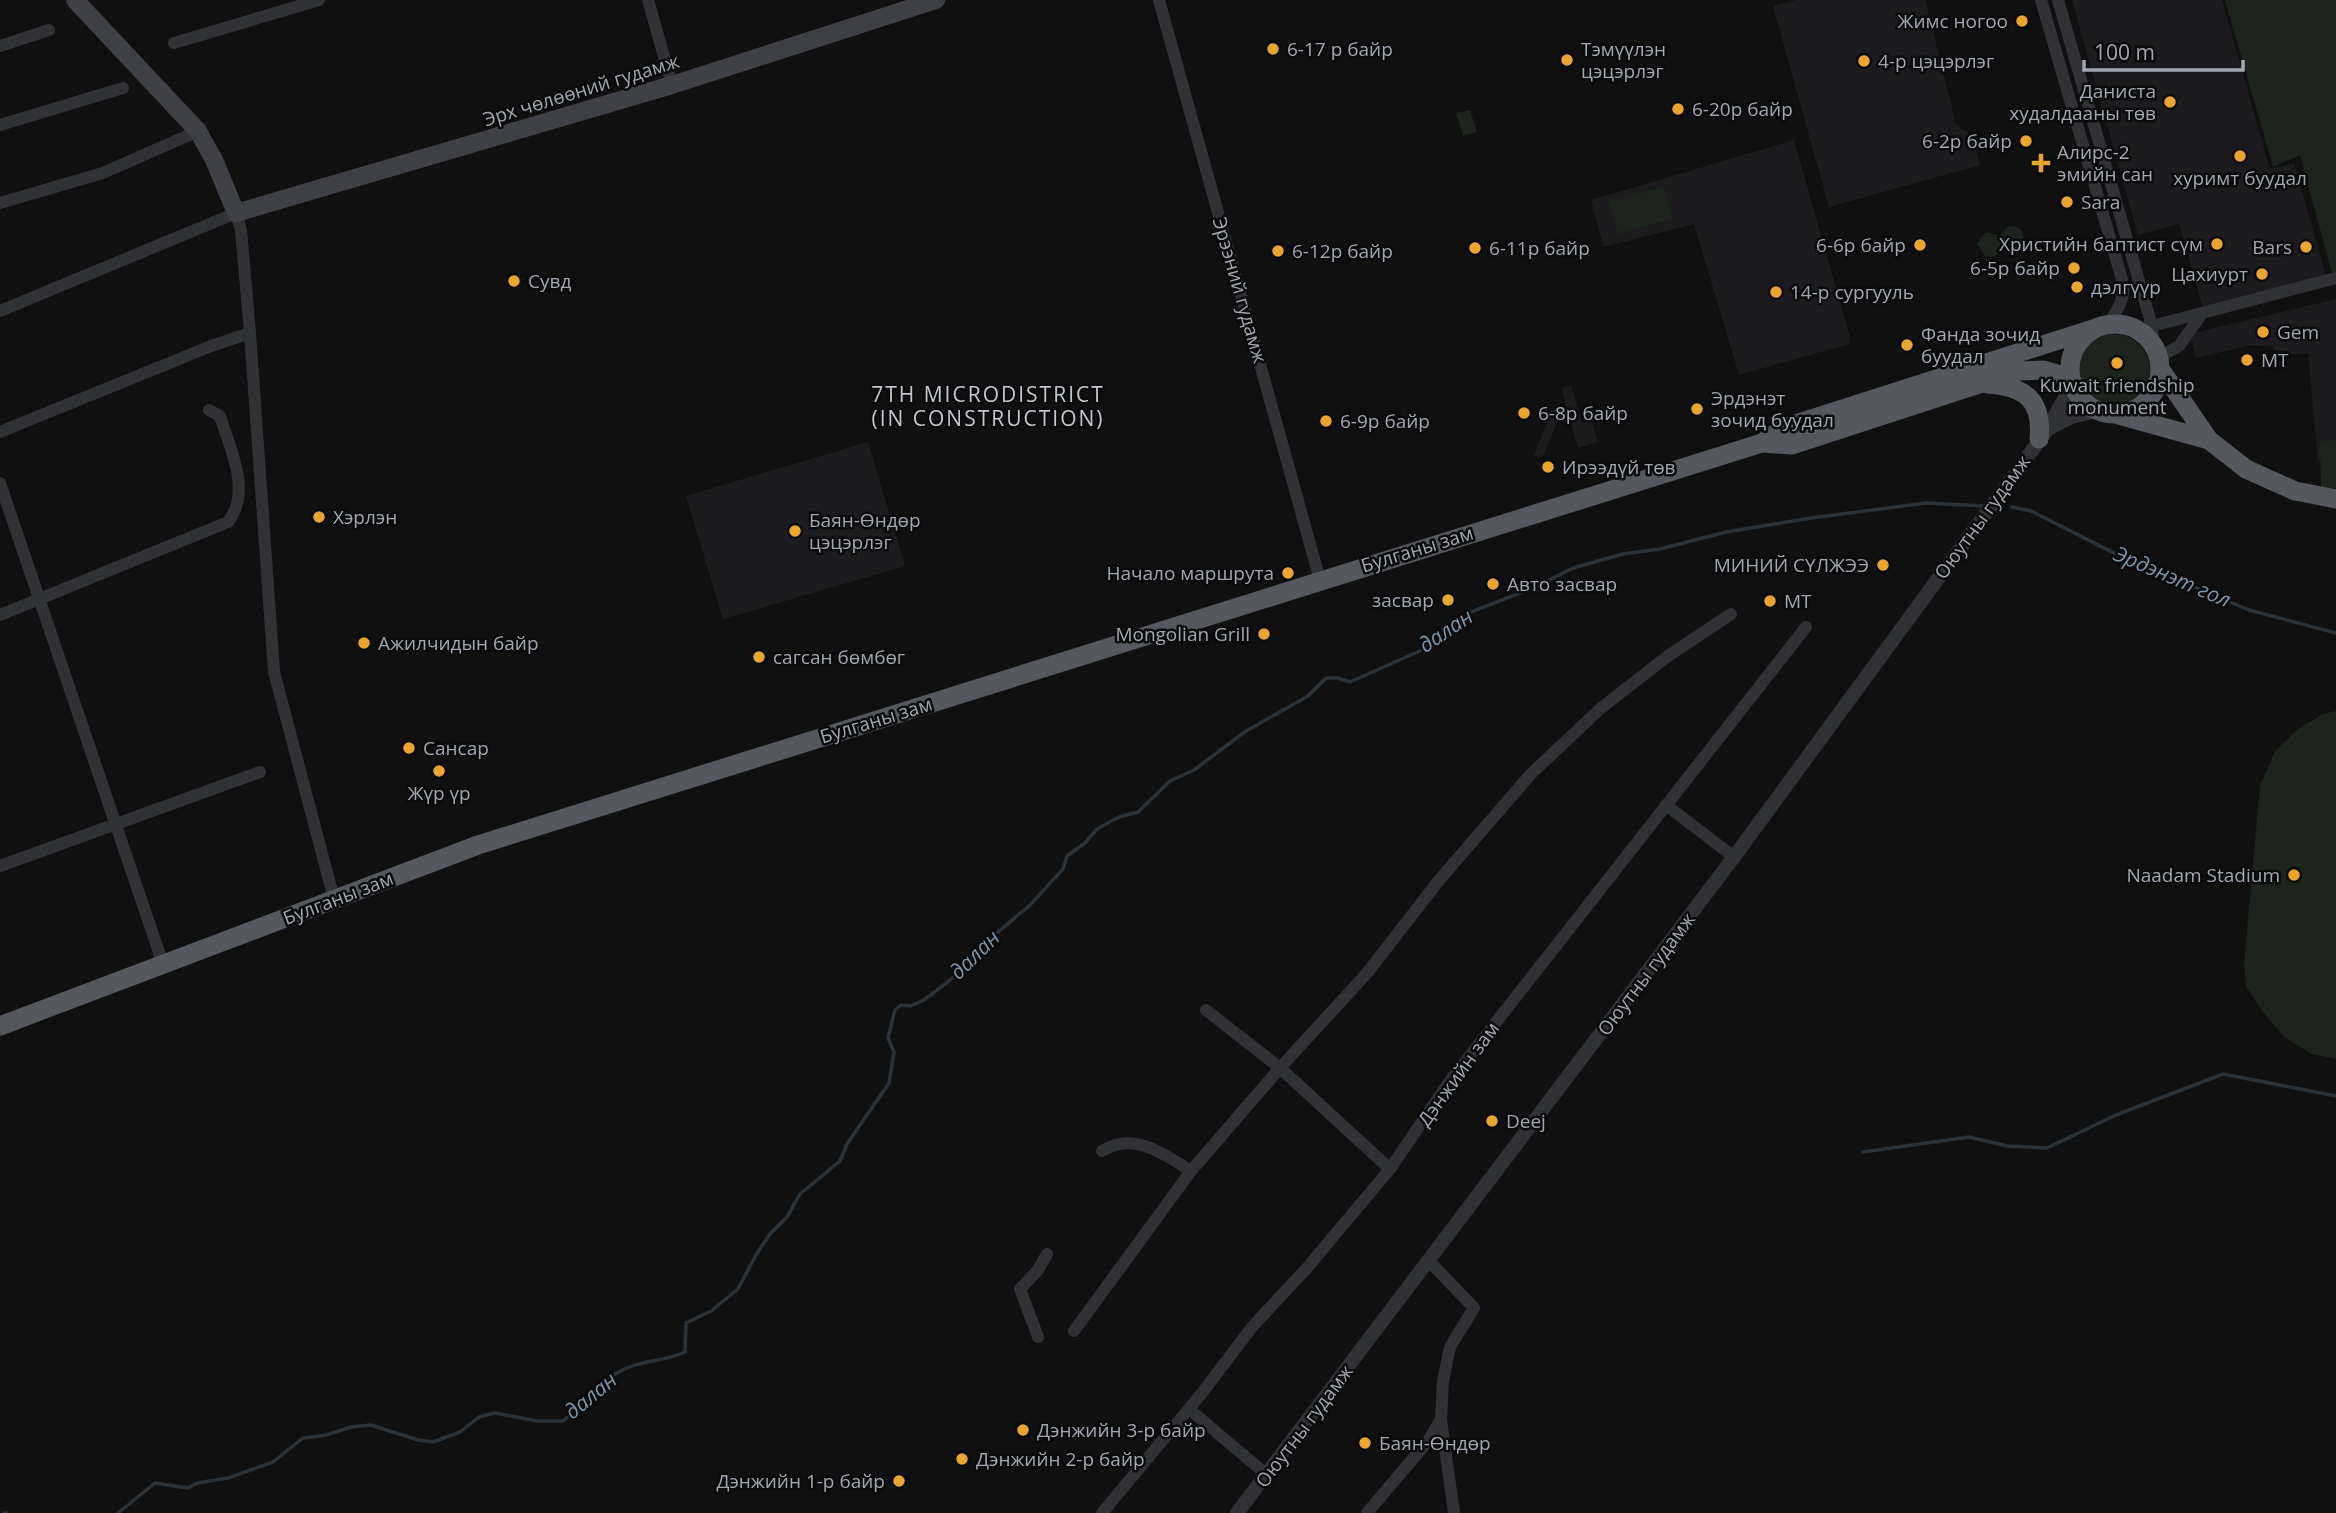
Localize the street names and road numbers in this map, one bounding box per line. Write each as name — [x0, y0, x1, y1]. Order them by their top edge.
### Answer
street label: Эрх чөлөөний гудамж — [480, 48, 682, 132]
street label: Эрээний гудамж — [1207, 214, 1273, 366]
street label: Оюутны гудамж — [1928, 450, 2036, 584]
street label: Булганы зам — [1358, 520, 1476, 578]
street label: Булганы зам — [817, 691, 935, 749]
street label: Булганы зам — [279, 865, 397, 931]
street label: Оюутны гудамж — [1591, 907, 1701, 1041]
street label: Дэнжийн зам — [1411, 1017, 1505, 1131]
street label: Оюутны гудамж — [1249, 1359, 1359, 1493]

